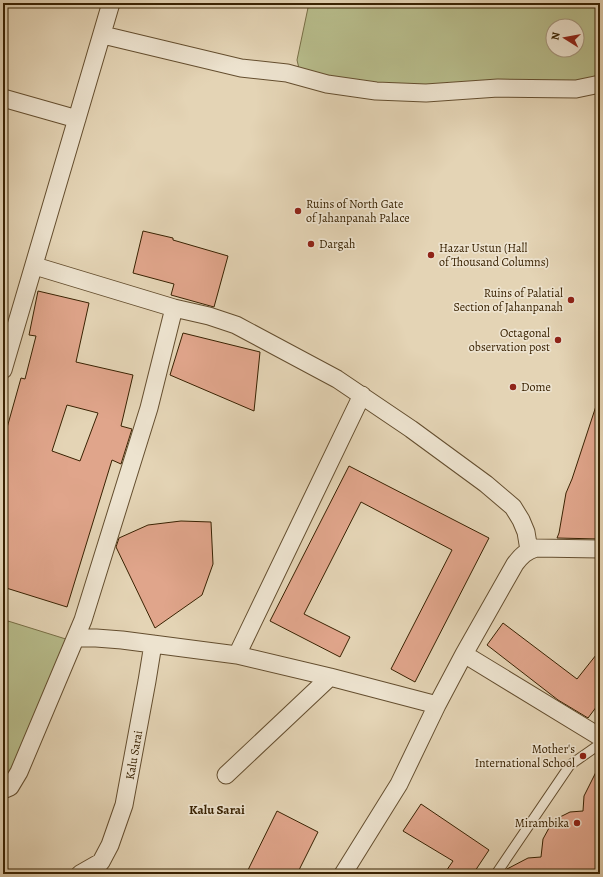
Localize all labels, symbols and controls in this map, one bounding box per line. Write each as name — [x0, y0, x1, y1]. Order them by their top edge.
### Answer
north arrow — [545, 18, 585, 58]
text: N — [548, 31, 564, 42]
place label: Ruins of North Gate of Jahanpanah Palace — [306, 196, 410, 226]
marker: Ruins of North Gate of Jahanpanah Palace — [293, 206, 303, 216]
place label: Dargah — [319, 236, 356, 252]
marker: Dargah — [306, 239, 316, 249]
place label: Hazar Ustun (Hall of Thousand Columns) — [439, 240, 549, 270]
marker: Hazar Ustun (Hall of Thousand Columns) — [426, 250, 436, 260]
place label: Ruins of Palatial Section of Jahanpanah — [454, 285, 564, 315]
marker: Ruins of Palatial Section of Jahanpanah — [566, 295, 576, 305]
place label: Octagonal observation post — [469, 325, 550, 355]
marker: Octagonal observation post — [553, 335, 563, 345]
place label: Dome — [521, 379, 551, 395]
marker: Dome — [508, 382, 518, 392]
street label: Kalu Sarai — [122, 729, 146, 781]
place label: Mother's International School — [475, 741, 575, 771]
marker: Mother's International School — [578, 751, 588, 761]
district label: Kalu Sarai — [189, 801, 245, 818]
place label: Mirambika — [515, 815, 569, 831]
marker: Mirambika — [572, 818, 582, 828]

